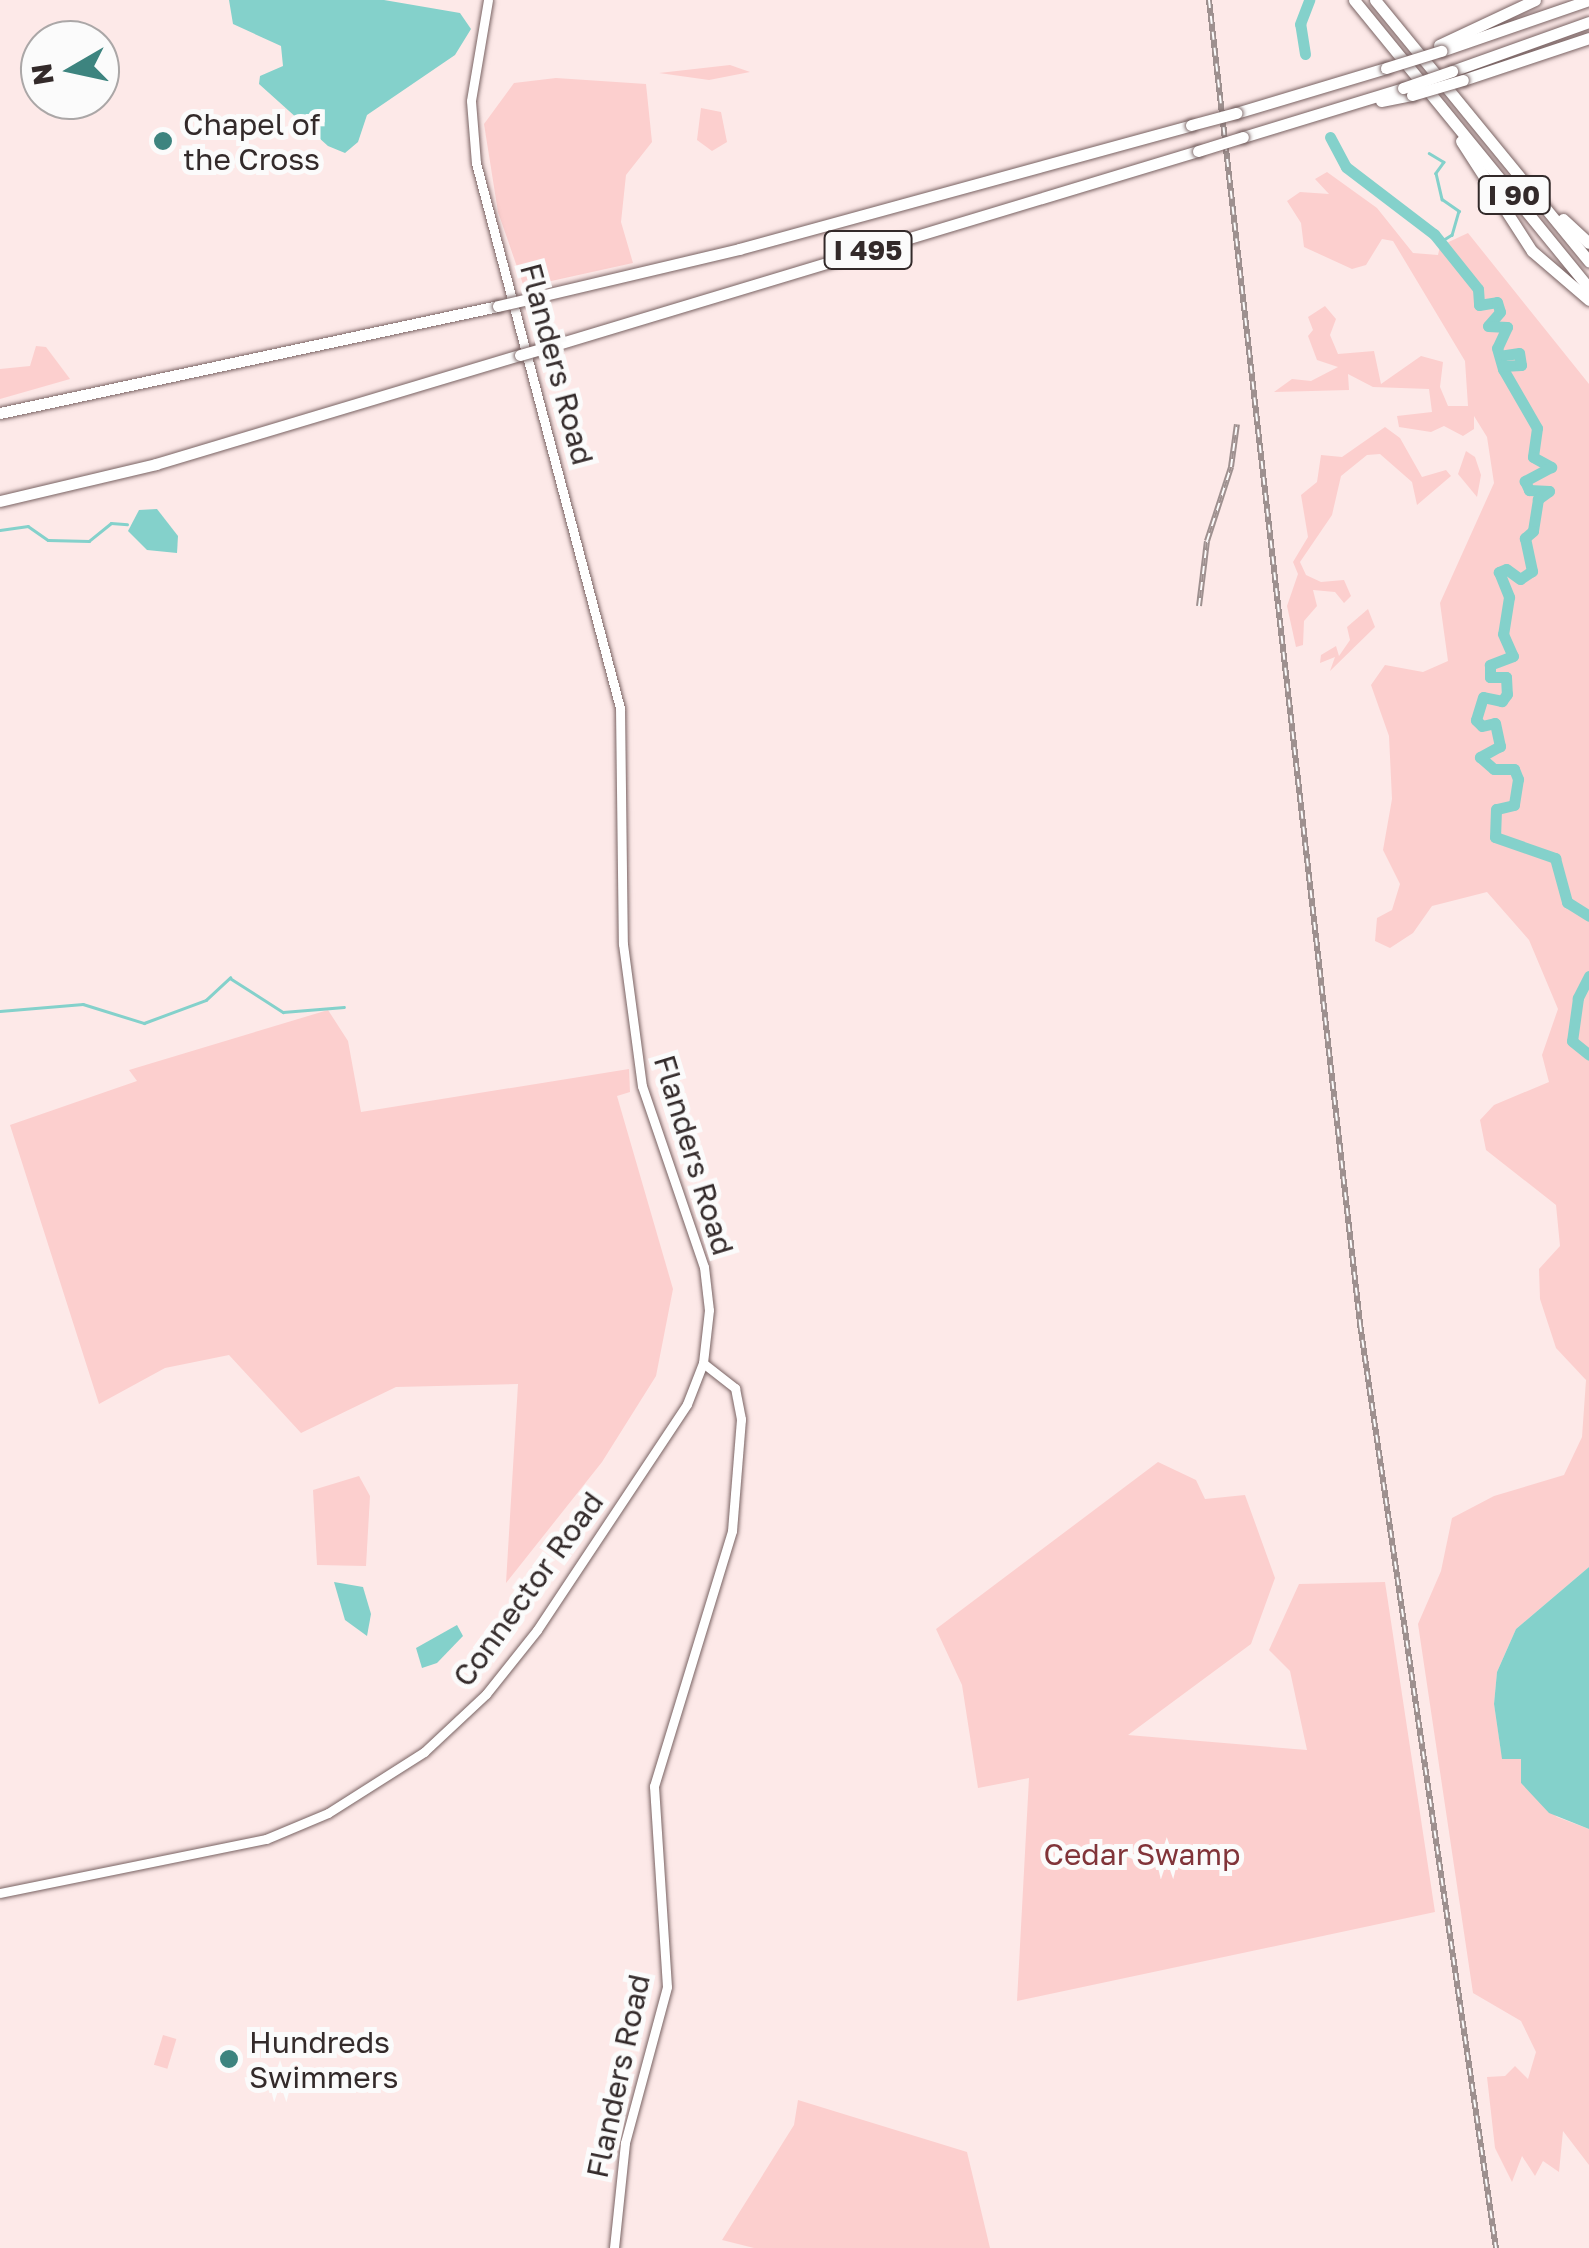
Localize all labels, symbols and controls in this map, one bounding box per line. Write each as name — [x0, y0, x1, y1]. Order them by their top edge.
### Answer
north arrow — [20, 20, 120, 120]
text: N — [24, 61, 60, 88]
place label: Chapel of the Cross — [183, 106, 320, 176]
marker: Chapel of the Cross — [152, 130, 174, 152]
road number: I 90 — [1476, 172, 1552, 218]
road number: I 495 — [823, 227, 913, 273]
street label: Flanders Road — [513, 259, 601, 469]
street label: Flanders Road — [646, 1051, 742, 1259]
street label: Connector Road — [445, 1485, 611, 1693]
park label: Cedar Swamp — [1044, 1836, 1240, 1872]
street label: Flanders Road — [579, 1971, 657, 2181]
place label: Hundreds Swimmers — [249, 2024, 398, 2094]
marker: Hundreds Swimmers — [218, 2048, 240, 2070]

